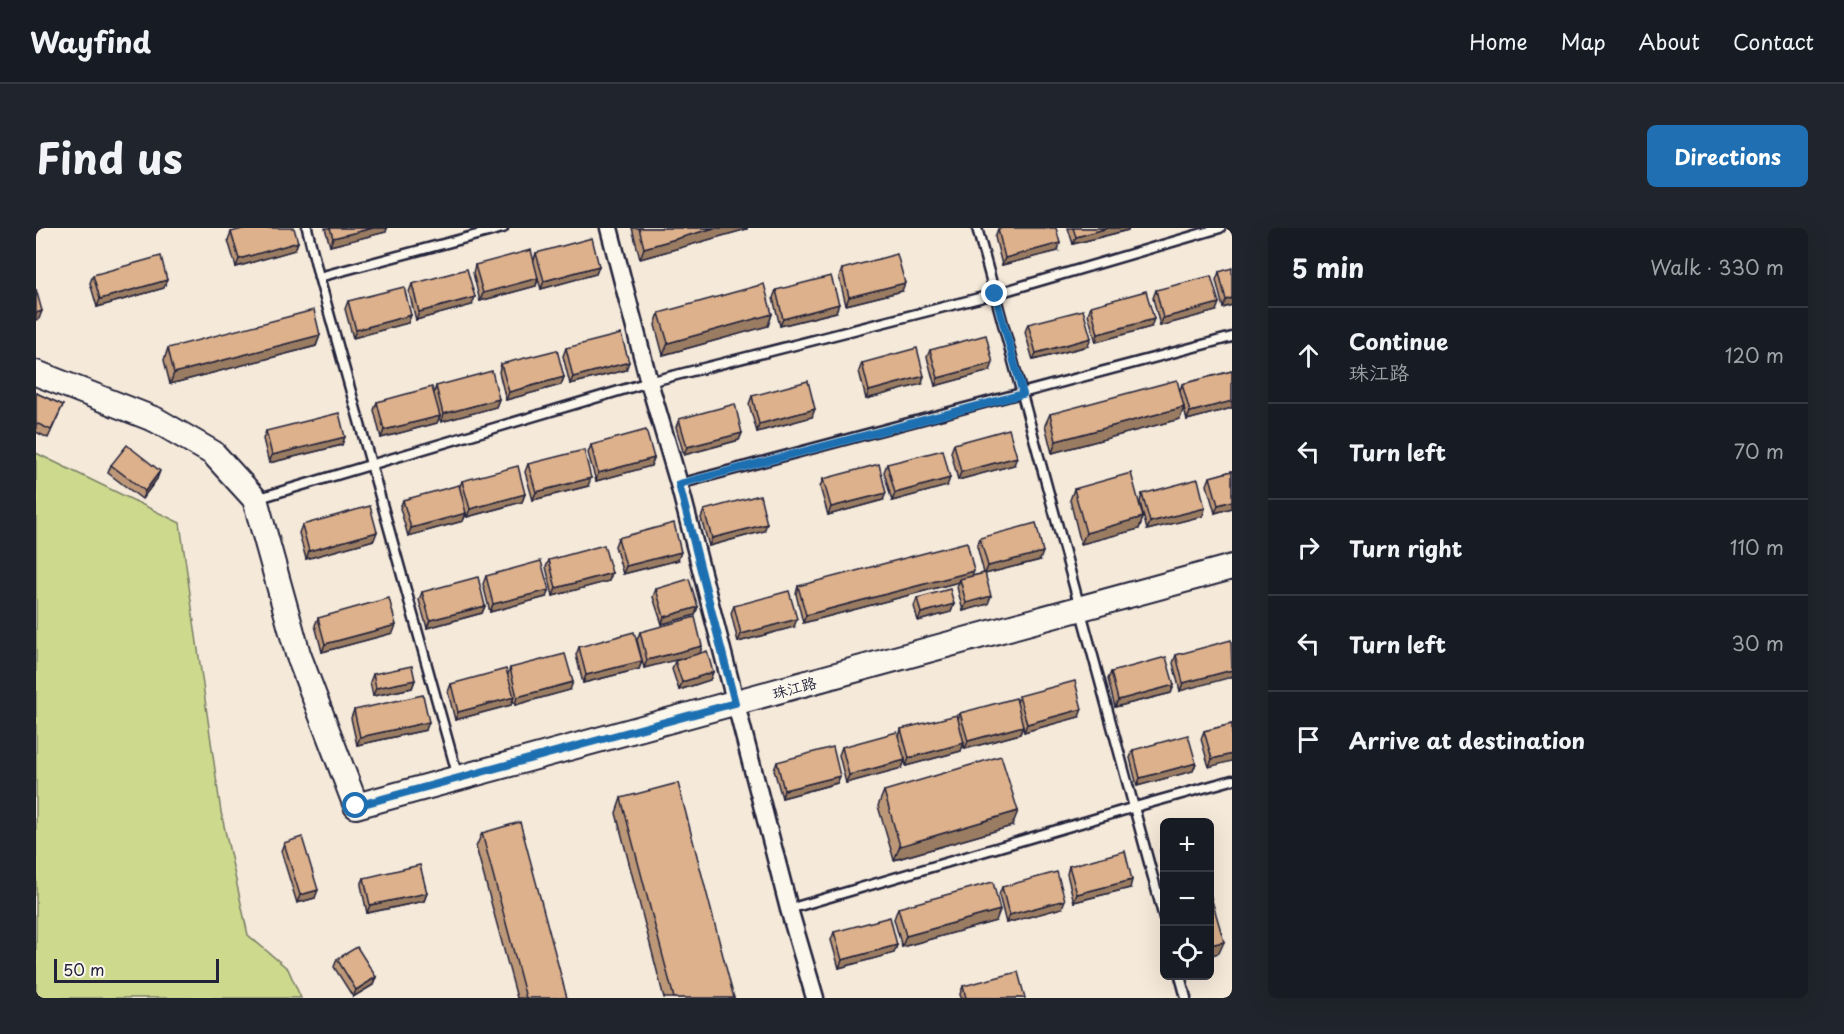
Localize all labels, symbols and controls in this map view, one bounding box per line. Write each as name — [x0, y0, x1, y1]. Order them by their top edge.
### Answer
text: Wayfind — [30, 20, 151, 63]
text: Home — [1469, 25, 1528, 57]
text: Map — [1561, 25, 1606, 57]
text: About — [1639, 25, 1700, 57]
text: Contact — [1733, 25, 1814, 57]
text: Find us — [36, 125, 183, 188]
button: Directions — [1647, 125, 1808, 187]
text: 5 min — [1292, 248, 1364, 287]
text: Walk · 330 m — [1650, 252, 1784, 282]
route end — [981, 280, 1007, 306]
text: Continue — [1349, 324, 1448, 357]
icon: ahead — [1292, 339, 1325, 372]
text: 120 m — [1725, 340, 1784, 370]
text: 珠江路 — [1349, 357, 1409, 387]
icon: left — [1292, 435, 1325, 468]
text: Turn left — [1349, 435, 1446, 468]
text: 70 m — [1734, 436, 1784, 466]
icon: right — [1292, 531, 1325, 564]
text: Turn right — [1349, 531, 1462, 564]
text: 110 m — [1730, 532, 1784, 562]
icon: left — [1292, 627, 1325, 660]
text: Turn left — [1349, 627, 1446, 660]
text: 30 m — [1731, 628, 1784, 658]
street label: 珠江路 — [769, 670, 819, 704]
icon: arrive — [1292, 723, 1325, 756]
text: Arrive at destination — [1349, 723, 1585, 756]
route start — [342, 792, 368, 818]
map controls — [1160, 818, 1214, 980]
button: + — [1160, 818, 1214, 872]
button: − — [1160, 872, 1214, 926]
button: locate — [1160, 926, 1214, 980]
scale bar — [54, 956, 219, 984]
text: 50 m — [63, 957, 104, 981]

